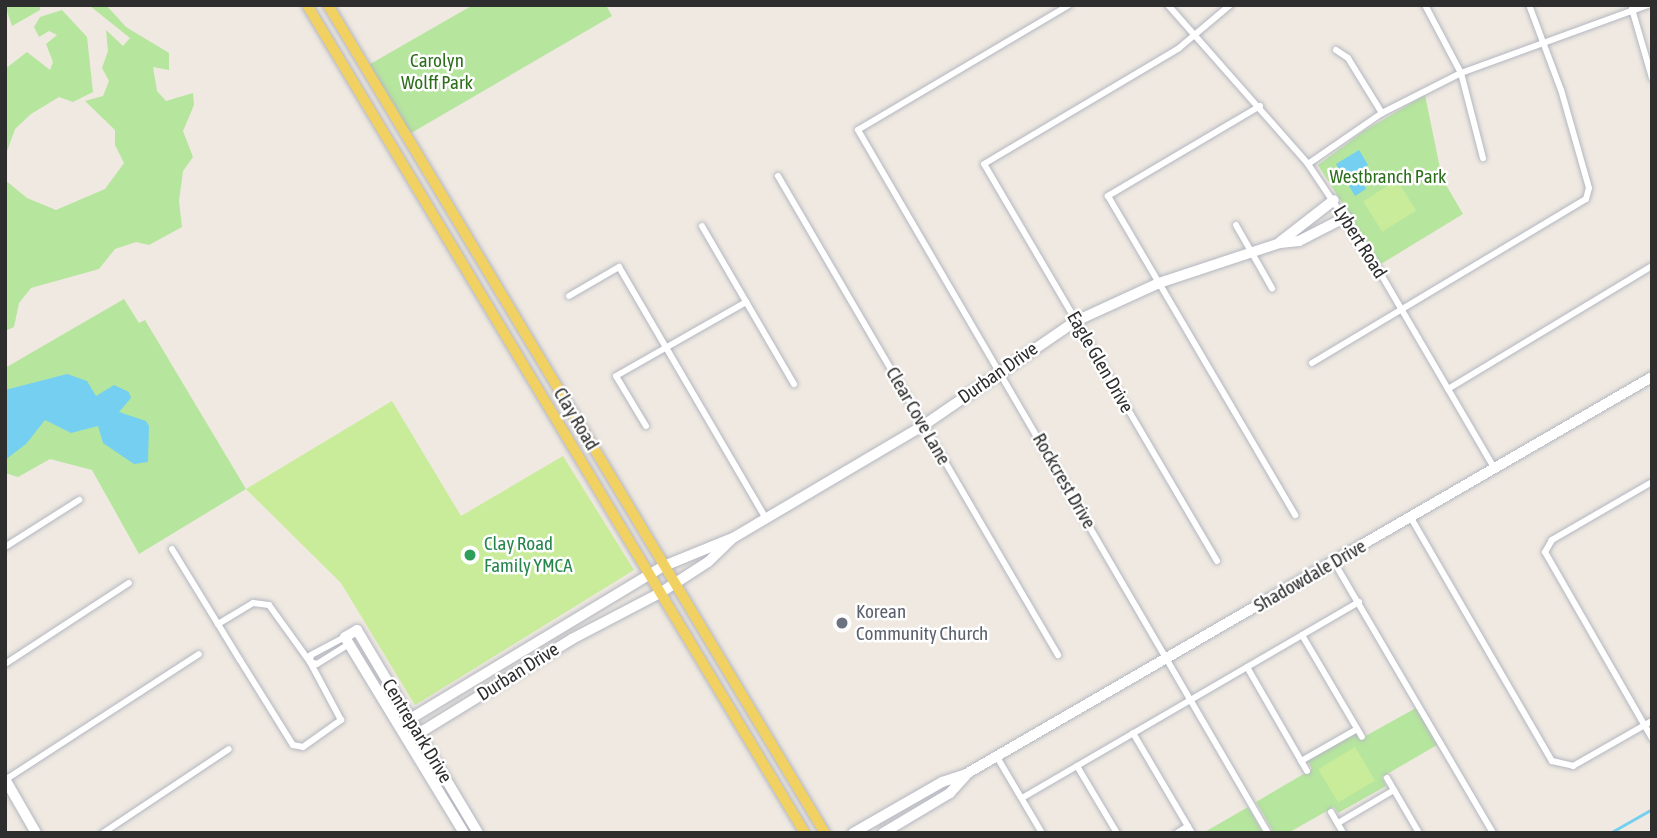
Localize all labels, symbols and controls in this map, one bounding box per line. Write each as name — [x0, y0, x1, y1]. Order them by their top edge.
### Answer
park label: Carolyn Wolff Park — [401, 50, 473, 94]
park label: Westbranch Park — [1330, 166, 1446, 188]
street label: Lybert Road — [1329, 201, 1391, 283]
street label: Eagle Glen Drive — [1062, 307, 1138, 417]
street label: Durban Drive — [954, 337, 1042, 409]
street label: Clear Cove Lane — [881, 363, 955, 469]
street label: Clay Road — [548, 384, 604, 454]
street label: Rockcrest Drive — [1028, 429, 1100, 533]
place label: Clay Road Family YMCA — [484, 533, 572, 577]
street label: Shadowdale Drive — [1250, 535, 1370, 617]
marker: Clay Road Family YMCA — [462, 547, 478, 563]
place label: Korean Community Church — [856, 601, 988, 645]
marker: Korean Community Church — [834, 615, 850, 631]
street label: Durban Drive — [473, 638, 563, 706]
street label: Centrepark Drive — [377, 675, 457, 787]

